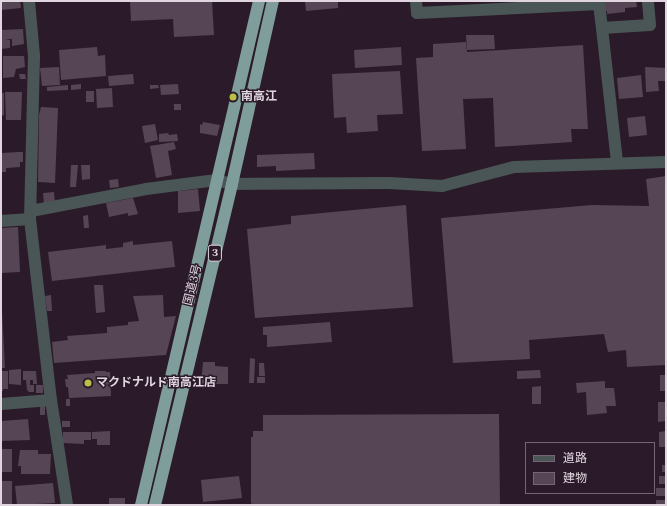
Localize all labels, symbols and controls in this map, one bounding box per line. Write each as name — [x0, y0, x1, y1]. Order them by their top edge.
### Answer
place label: 南高江 — [241, 90, 277, 104]
marker: 南高江 — [228, 92, 238, 102]
road number: 3 — [207, 244, 223, 262]
street label: 国道3号 — [181, 263, 205, 307]
place label: マクドナルド南高江店 — [96, 376, 216, 390]
marker: マクドナルド南高江店 — [83, 378, 93, 388]
legend — [525, 442, 655, 494]
text: 道路 — [563, 449, 587, 468]
text: 建物 — [563, 469, 587, 488]

